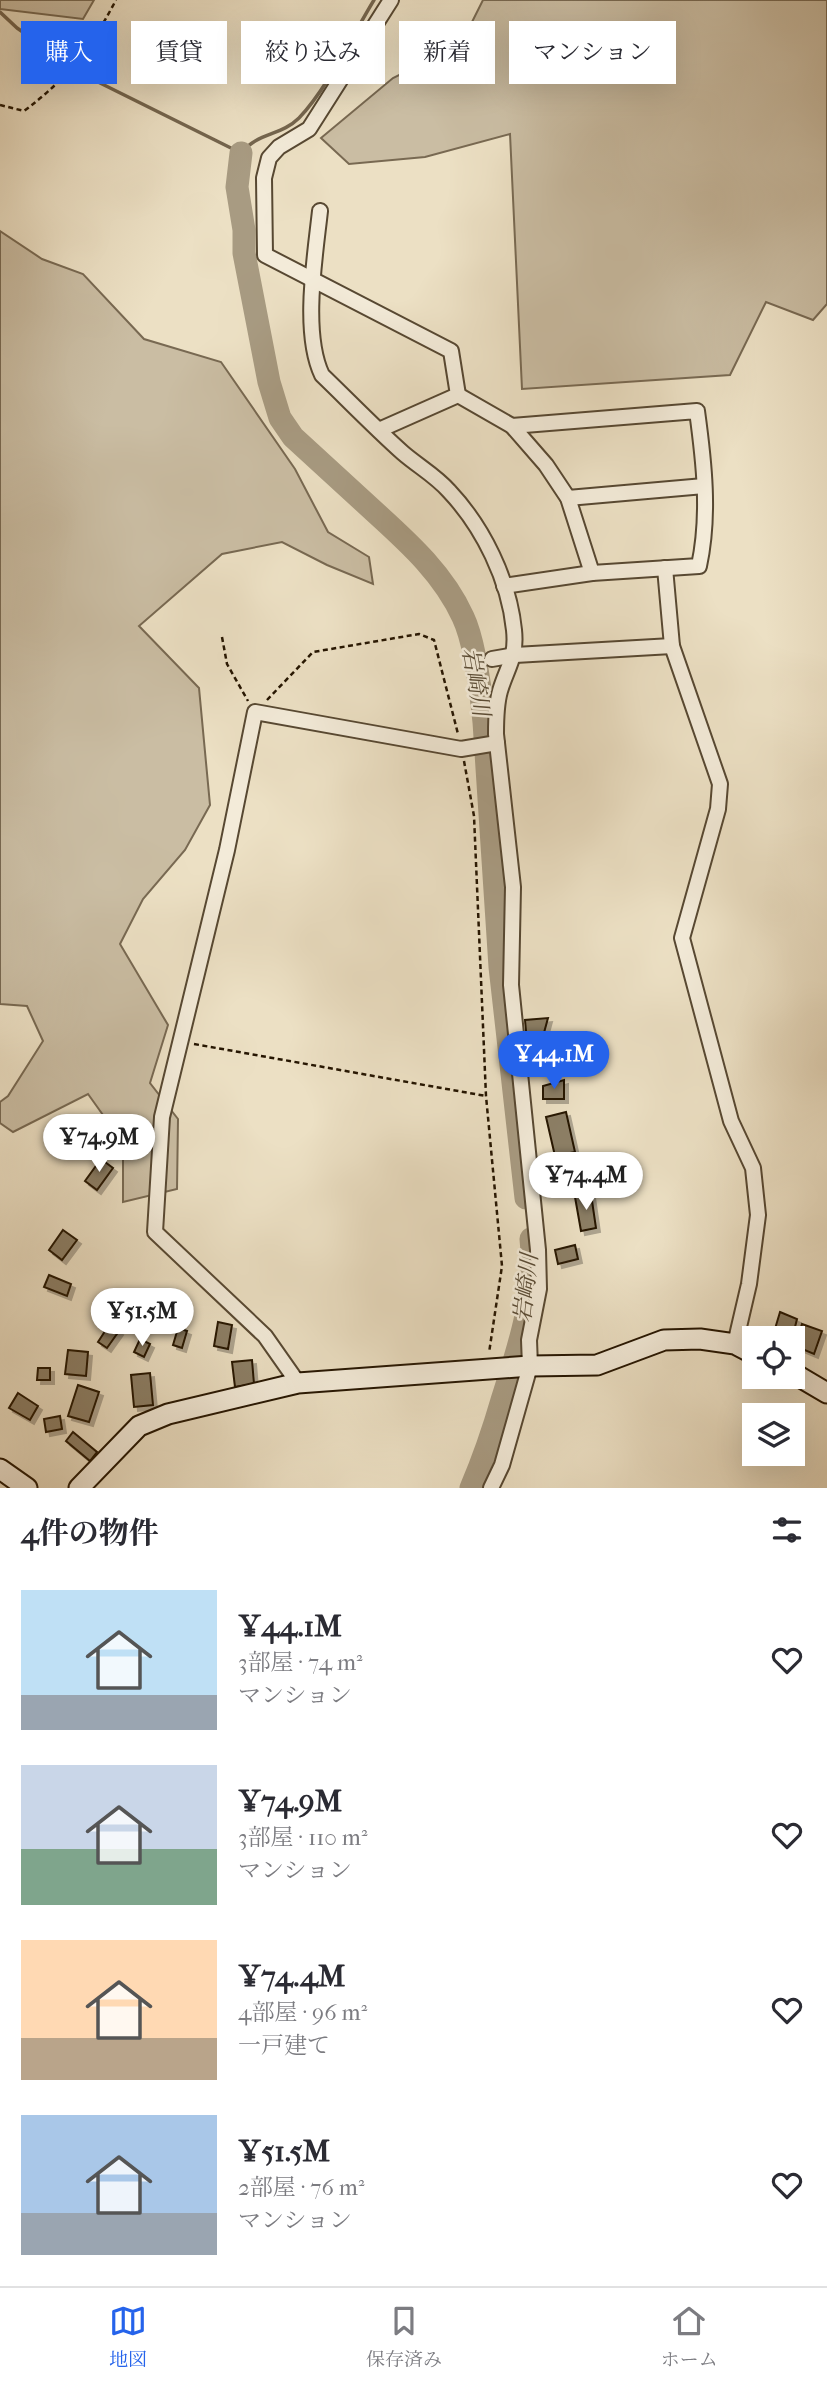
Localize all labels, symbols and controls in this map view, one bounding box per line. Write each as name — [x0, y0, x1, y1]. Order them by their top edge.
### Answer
chip: 購入 — [21, 21, 117, 84]
chip: 賃貸 — [131, 21, 227, 84]
chip: 絞り込み — [241, 21, 385, 84]
chip: 新着 — [399, 21, 495, 84]
chip: マンション — [509, 21, 676, 84]
water label: 岩崎川 — [457, 646, 496, 721]
pin: ¥44.1M — [497, 1032, 611, 1091]
text: ¥44.1M — [514, 1040, 594, 1067]
pin: ¥74.9M — [42, 1114, 156, 1174]
text: ¥74.9M — [59, 1123, 139, 1150]
pin: ¥74.4M — [529, 1152, 643, 1212]
text: ¥74.4M — [545, 1161, 627, 1188]
water label: 岩崎川 — [509, 1249, 543, 1324]
pin: ¥51.5M — [85, 1288, 199, 1348]
text: ¥51.5M — [107, 1297, 177, 1324]
map controls — [742, 1326, 805, 1466]
button: locate — [742, 1326, 805, 1389]
button: layers — [742, 1403, 805, 1466]
icon: filters — [768, 1511, 806, 1549]
text: 4件の物件 — [21, 1516, 159, 1551]
text: ¥44.1M — [238, 1609, 342, 1644]
icon: home — [77, 1618, 161, 1702]
icon: heart — [768, 1641, 806, 1679]
text: 3部屋 · 74 m² — [238, 1649, 363, 1676]
text: マンション — [238, 1682, 352, 1709]
text: ¥74.9M — [238, 1784, 342, 1819]
icon: home — [77, 1793, 161, 1877]
icon: heart — [768, 1816, 806, 1854]
text: 3部屋 · 110 m² — [238, 1824, 367, 1851]
text: マンション — [238, 1857, 352, 1884]
text: ¥74.4M — [238, 1959, 345, 1994]
icon: home — [77, 1968, 161, 2052]
icon: heart — [768, 1991, 806, 2029]
text: 4部屋 · 96 m² — [238, 1999, 367, 2026]
text: 一戸建て — [238, 2032, 330, 2059]
text: ¥51.5M — [238, 2134, 330, 2169]
icon: home — [77, 2143, 161, 2227]
icon: heart — [768, 2166, 806, 2204]
text: 2部屋 · 76 m² — [238, 2174, 364, 2201]
text: マンション — [238, 2207, 352, 2234]
tab: 地図 — [109, 2302, 147, 2371]
tab: 保存済み — [366, 2302, 442, 2371]
tab: ホーム — [661, 2302, 718, 2371]

